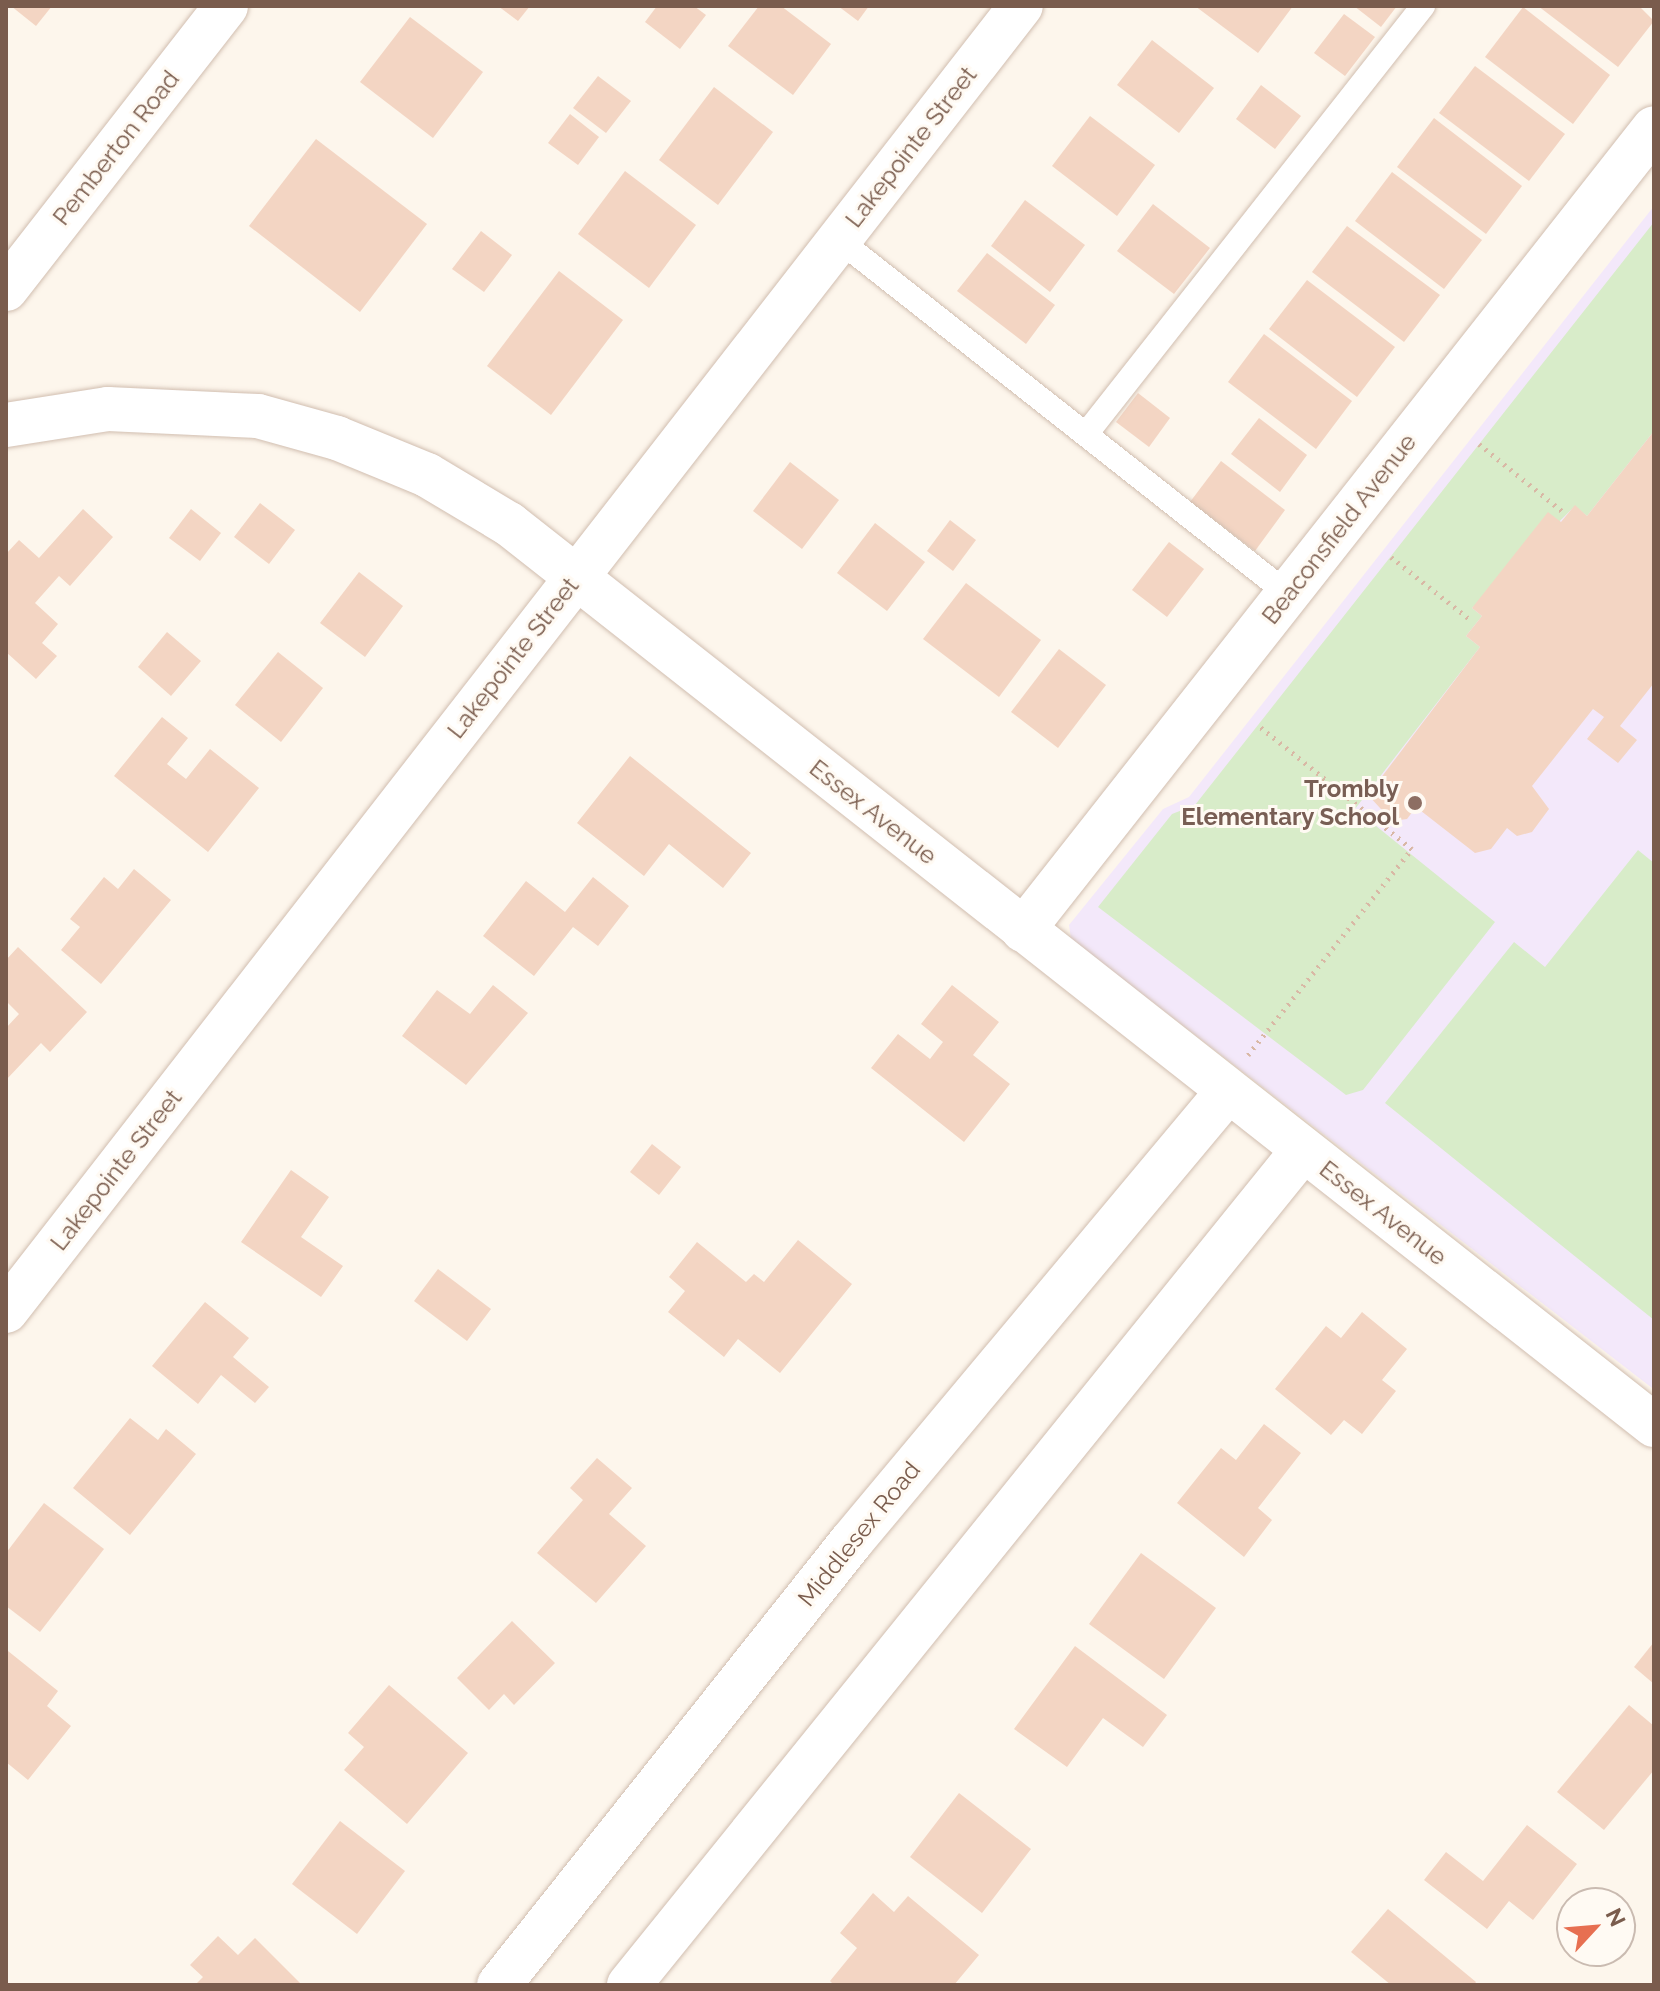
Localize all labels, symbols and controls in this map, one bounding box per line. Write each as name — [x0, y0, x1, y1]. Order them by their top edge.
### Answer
street label: Lakepointe Street — [839, 61, 983, 233]
street label: Pemberton Road — [47, 65, 185, 231]
street label: Beaconsfield Avenue — [1256, 428, 1422, 630]
street label: Lakepointe Street — [441, 572, 585, 744]
street label: Essex Avenue — [804, 753, 942, 871]
place label: Trombly Elementary School — [1181, 775, 1399, 831]
marker: Trombly Elementary School — [1406, 794, 1424, 812]
street label: Lakepointe Street — [44, 1084, 188, 1256]
street label: Essex Avenue — [1314, 1154, 1452, 1272]
street label: Middlesex Road — [792, 1456, 926, 1612]
north arrow — [1556, 1887, 1636, 1967]
text: N — [1600, 1904, 1631, 1931]

